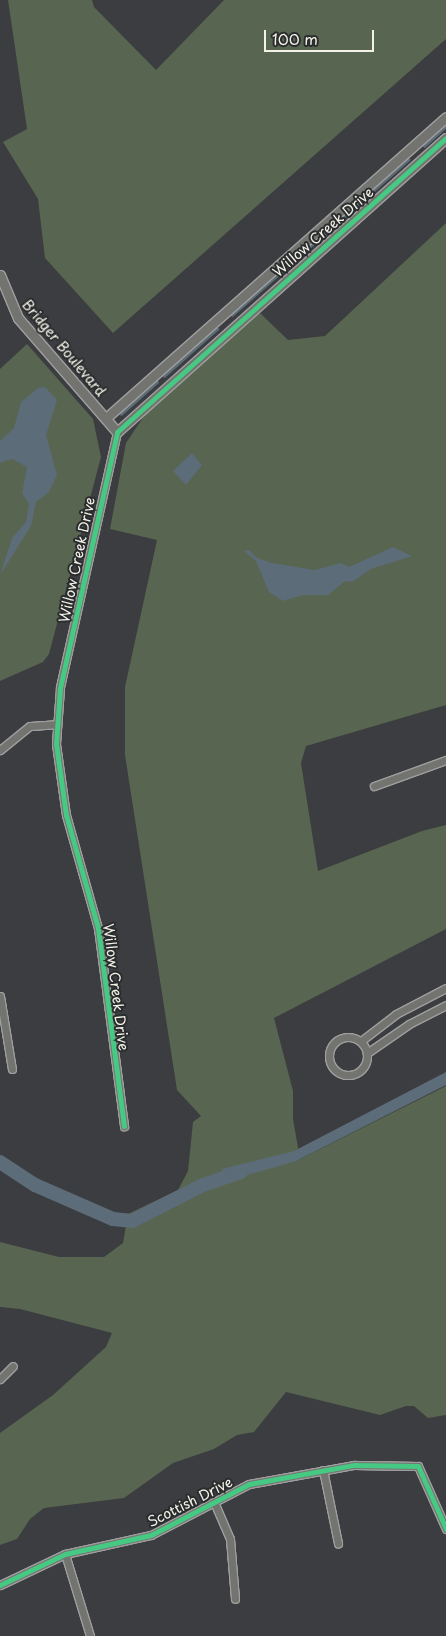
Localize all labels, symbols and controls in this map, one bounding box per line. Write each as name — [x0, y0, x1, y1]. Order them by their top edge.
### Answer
scale bar — [266, 20, 376, 52]
text: 100 m — [272, 27, 318, 50]
street label: Willow Creek Drive — [268, 183, 378, 281]
street label: Bridger Boulevard — [19, 296, 109, 400]
street label: Willow Creek Drive — [55, 495, 99, 625]
street label: Willow Creek Drive — [100, 921, 132, 1053]
street label: Scottish Drive — [144, 1473, 236, 1531]

